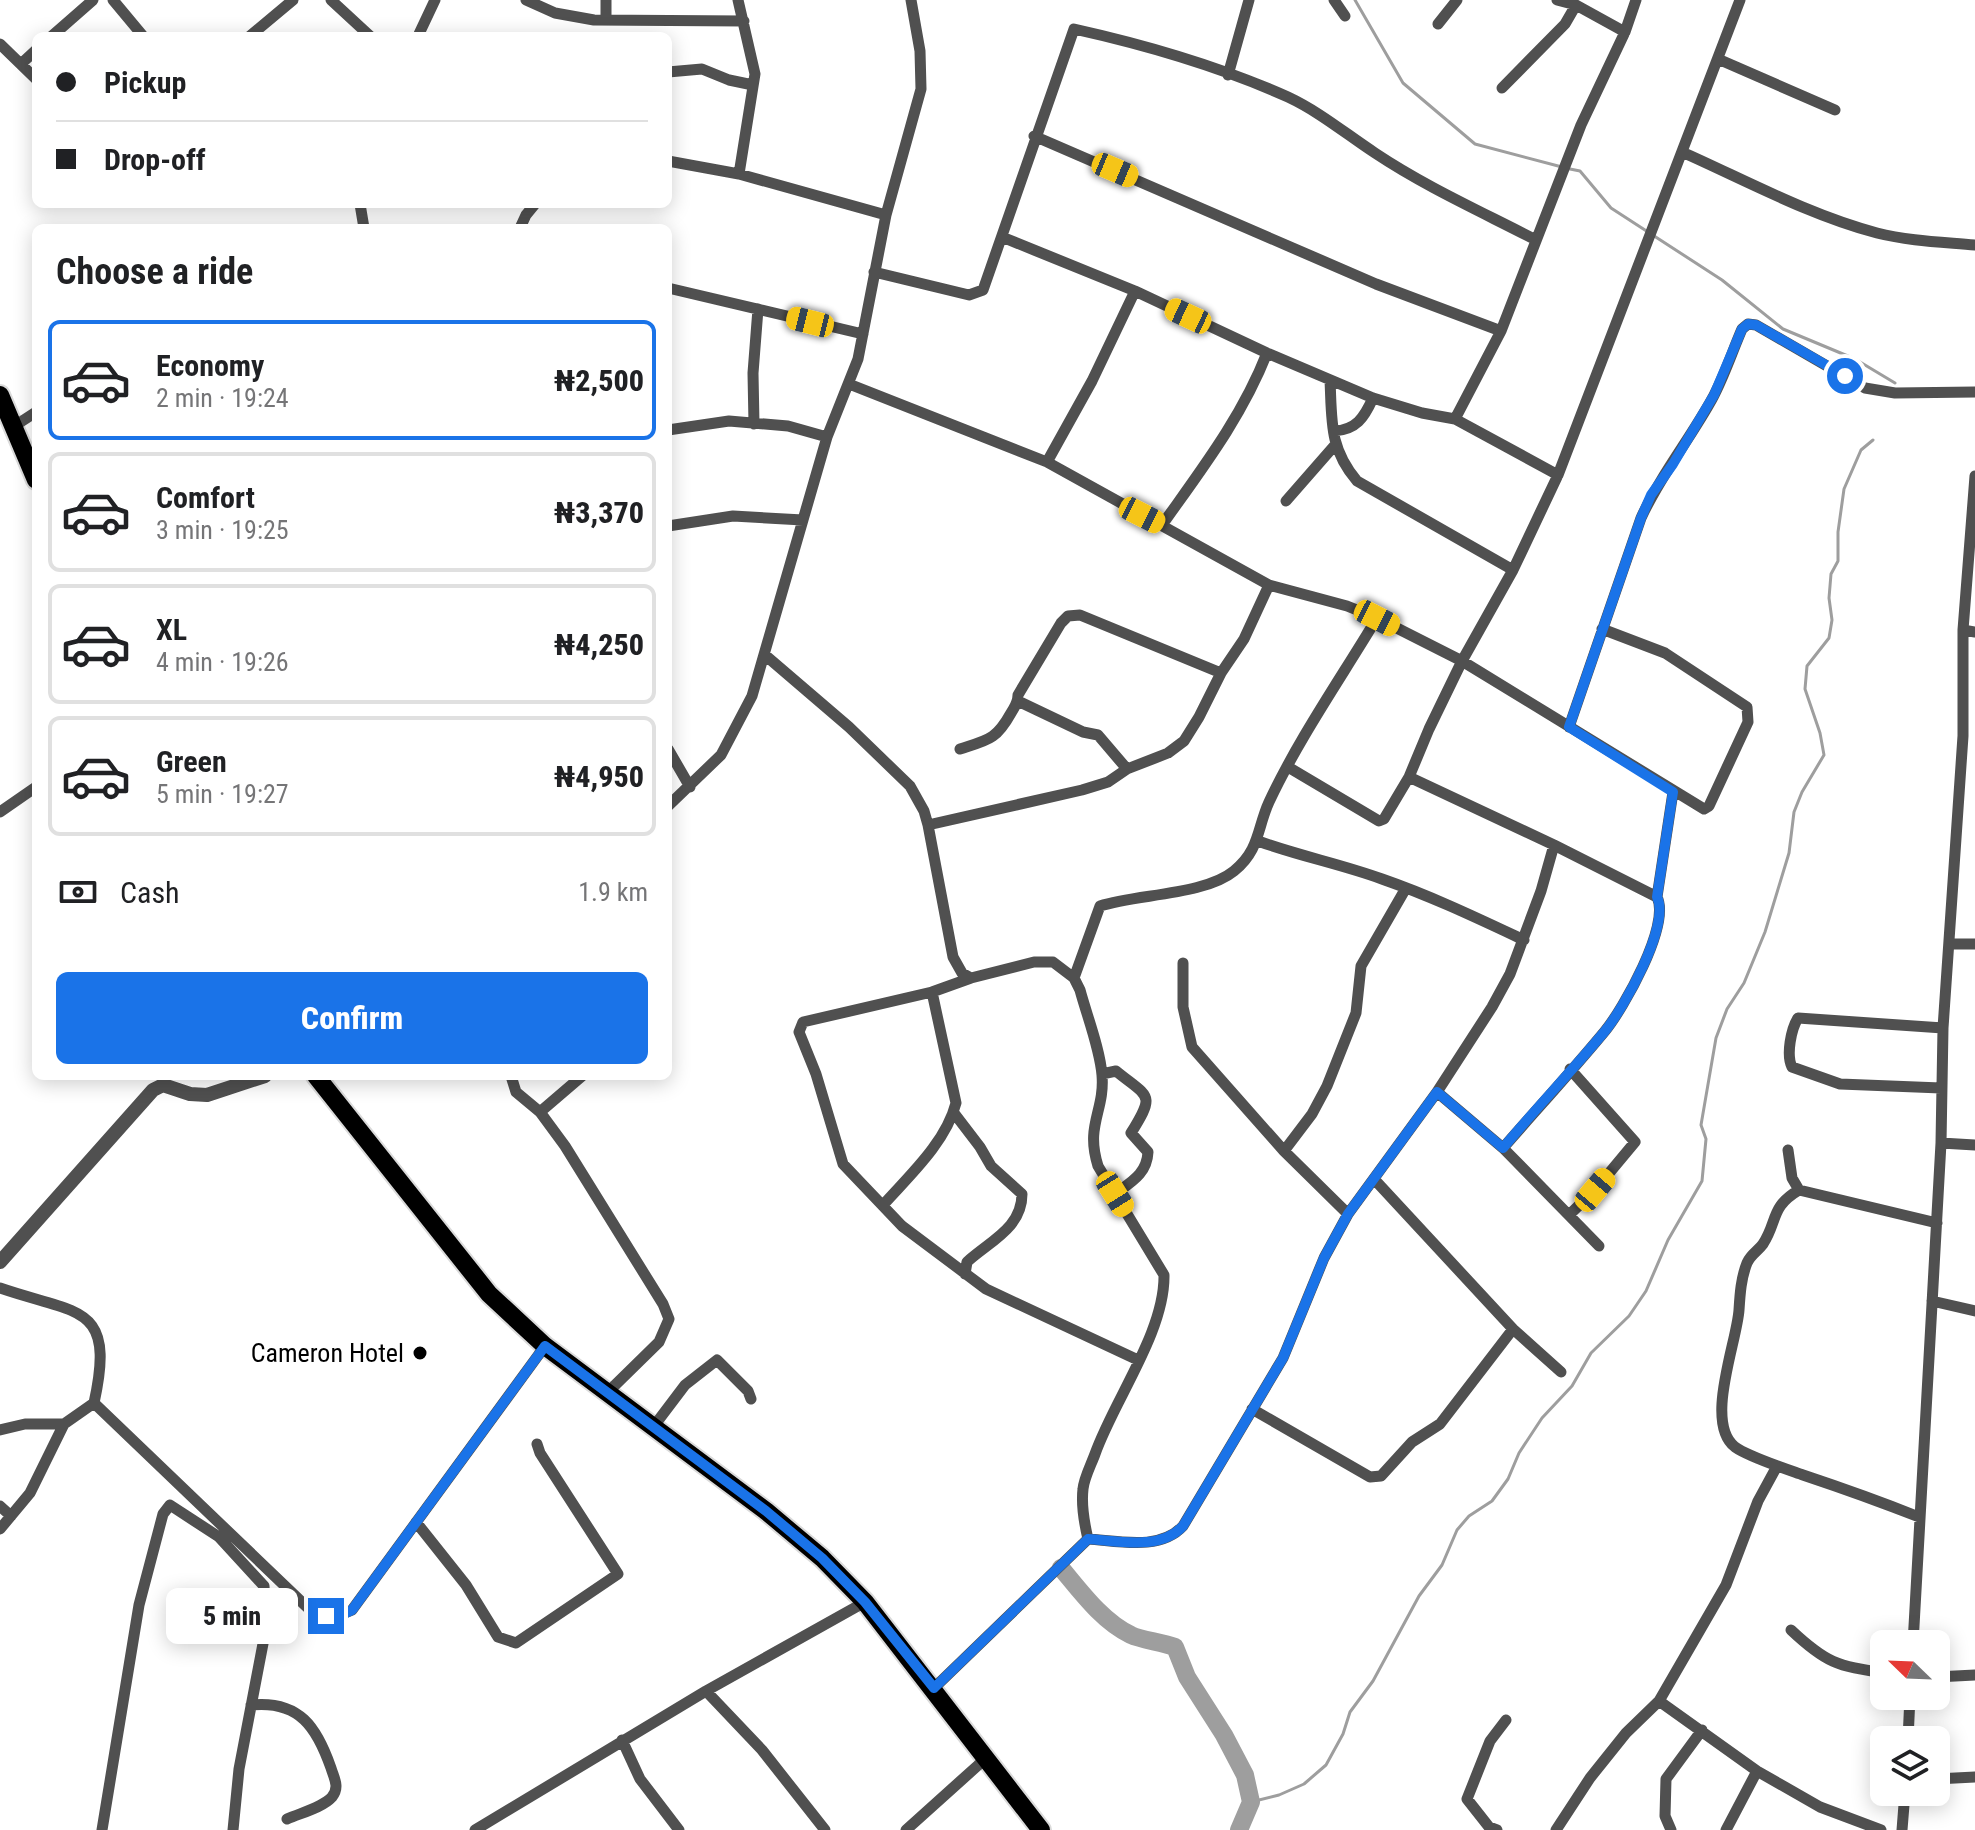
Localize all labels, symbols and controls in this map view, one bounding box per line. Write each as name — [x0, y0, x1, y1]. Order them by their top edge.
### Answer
text: Pickup — [104, 65, 186, 100]
text: Drop-off — [104, 142, 206, 177]
car — [1088, 150, 1142, 190]
text: Choose a ride — [56, 251, 253, 293]
car — [1161, 295, 1215, 337]
car — [784, 305, 836, 339]
icon: car — [60, 344, 132, 416]
text: Economy — [156, 348, 264, 383]
route start — [1827, 358, 1863, 394]
text: ₦2,500 — [554, 363, 644, 398]
text: 2 min · 19:24 — [156, 383, 289, 413]
icon: car — [60, 476, 132, 548]
text: Comfort — [156, 480, 255, 515]
car — [1115, 493, 1169, 537]
text: ₦3,370 — [554, 495, 644, 530]
text: 3 min · 19:25 — [156, 515, 289, 545]
car — [1350, 596, 1404, 640]
icon: car — [60, 608, 132, 680]
text: XL — [156, 612, 187, 647]
text: ₦4,250 — [554, 627, 644, 662]
text: 4 min · 19:26 — [156, 647, 289, 677]
icon: car — [60, 740, 132, 812]
text: Green — [156, 744, 227, 779]
text: ₦4,950 — [554, 759, 644, 794]
text: 5 min · 19:27 — [156, 779, 289, 809]
icon: cash — [56, 870, 100, 914]
text: Cash — [120, 875, 180, 910]
text: 1.9 km — [578, 877, 648, 907]
button: Confirm — [56, 972, 648, 1064]
car — [1570, 1164, 1620, 1216]
car — [1092, 1167, 1138, 1221]
place label: Cameron Hotel — [251, 1338, 404, 1368]
marker: Cameron Hotel — [411, 1344, 429, 1362]
callout: 5 min — [166, 1588, 298, 1644]
route end — [308, 1598, 344, 1634]
text: 5 min — [203, 1601, 261, 1631]
north arrow — [1870, 1630, 1950, 1710]
map controls — [1870, 1630, 1950, 1806]
button: layers — [1870, 1726, 1950, 1806]

